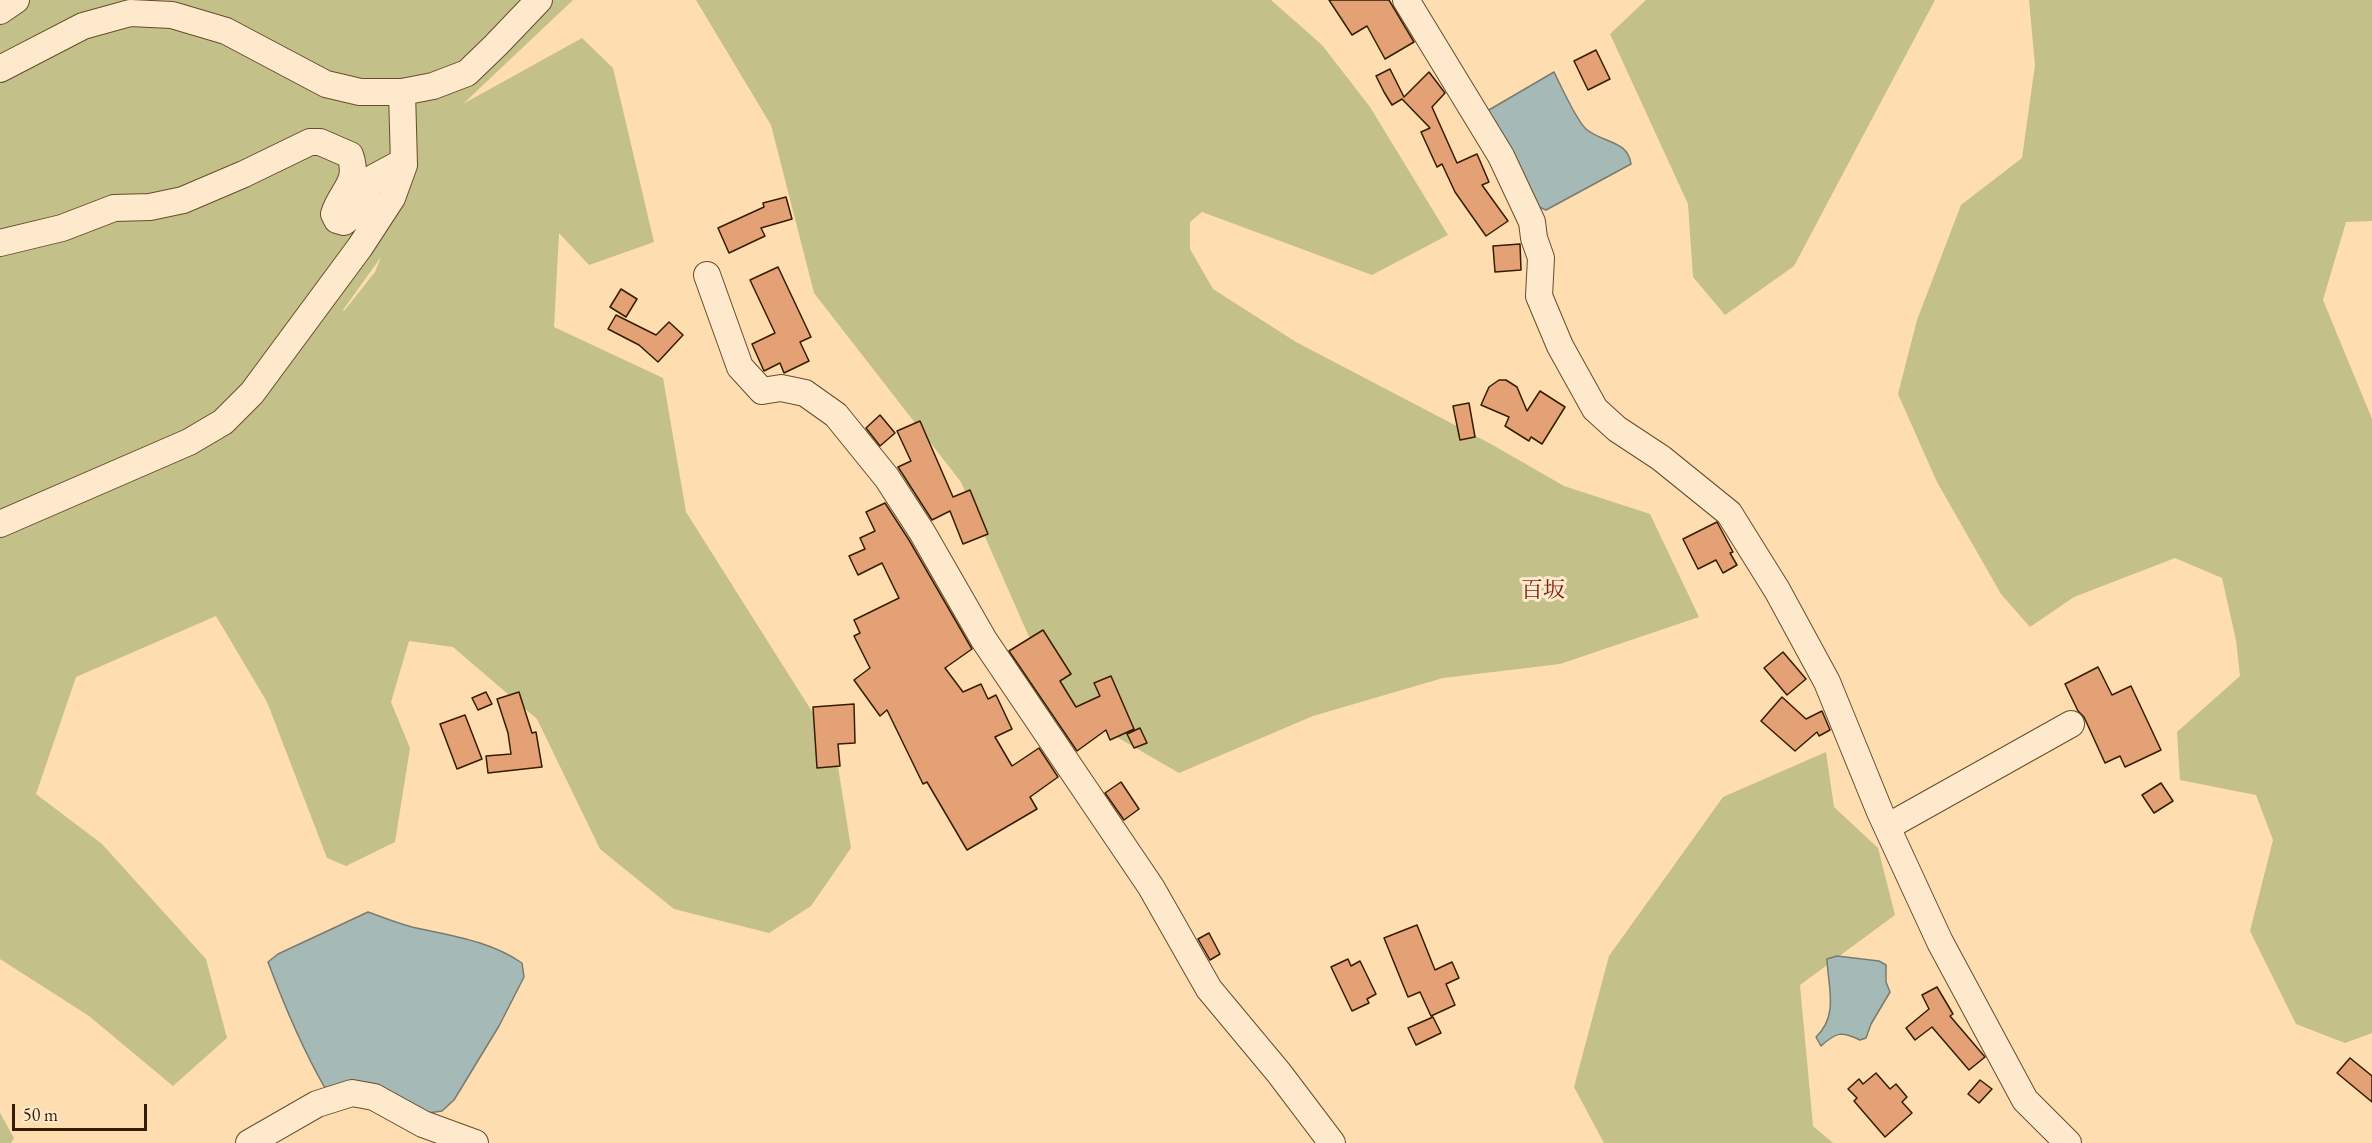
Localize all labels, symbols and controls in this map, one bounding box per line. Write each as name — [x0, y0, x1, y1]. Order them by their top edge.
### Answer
district label: 百坂 — [1521, 578, 1565, 604]
scale bar — [15, 1092, 150, 1130]
text: 50 m — [23, 1103, 58, 1126]

